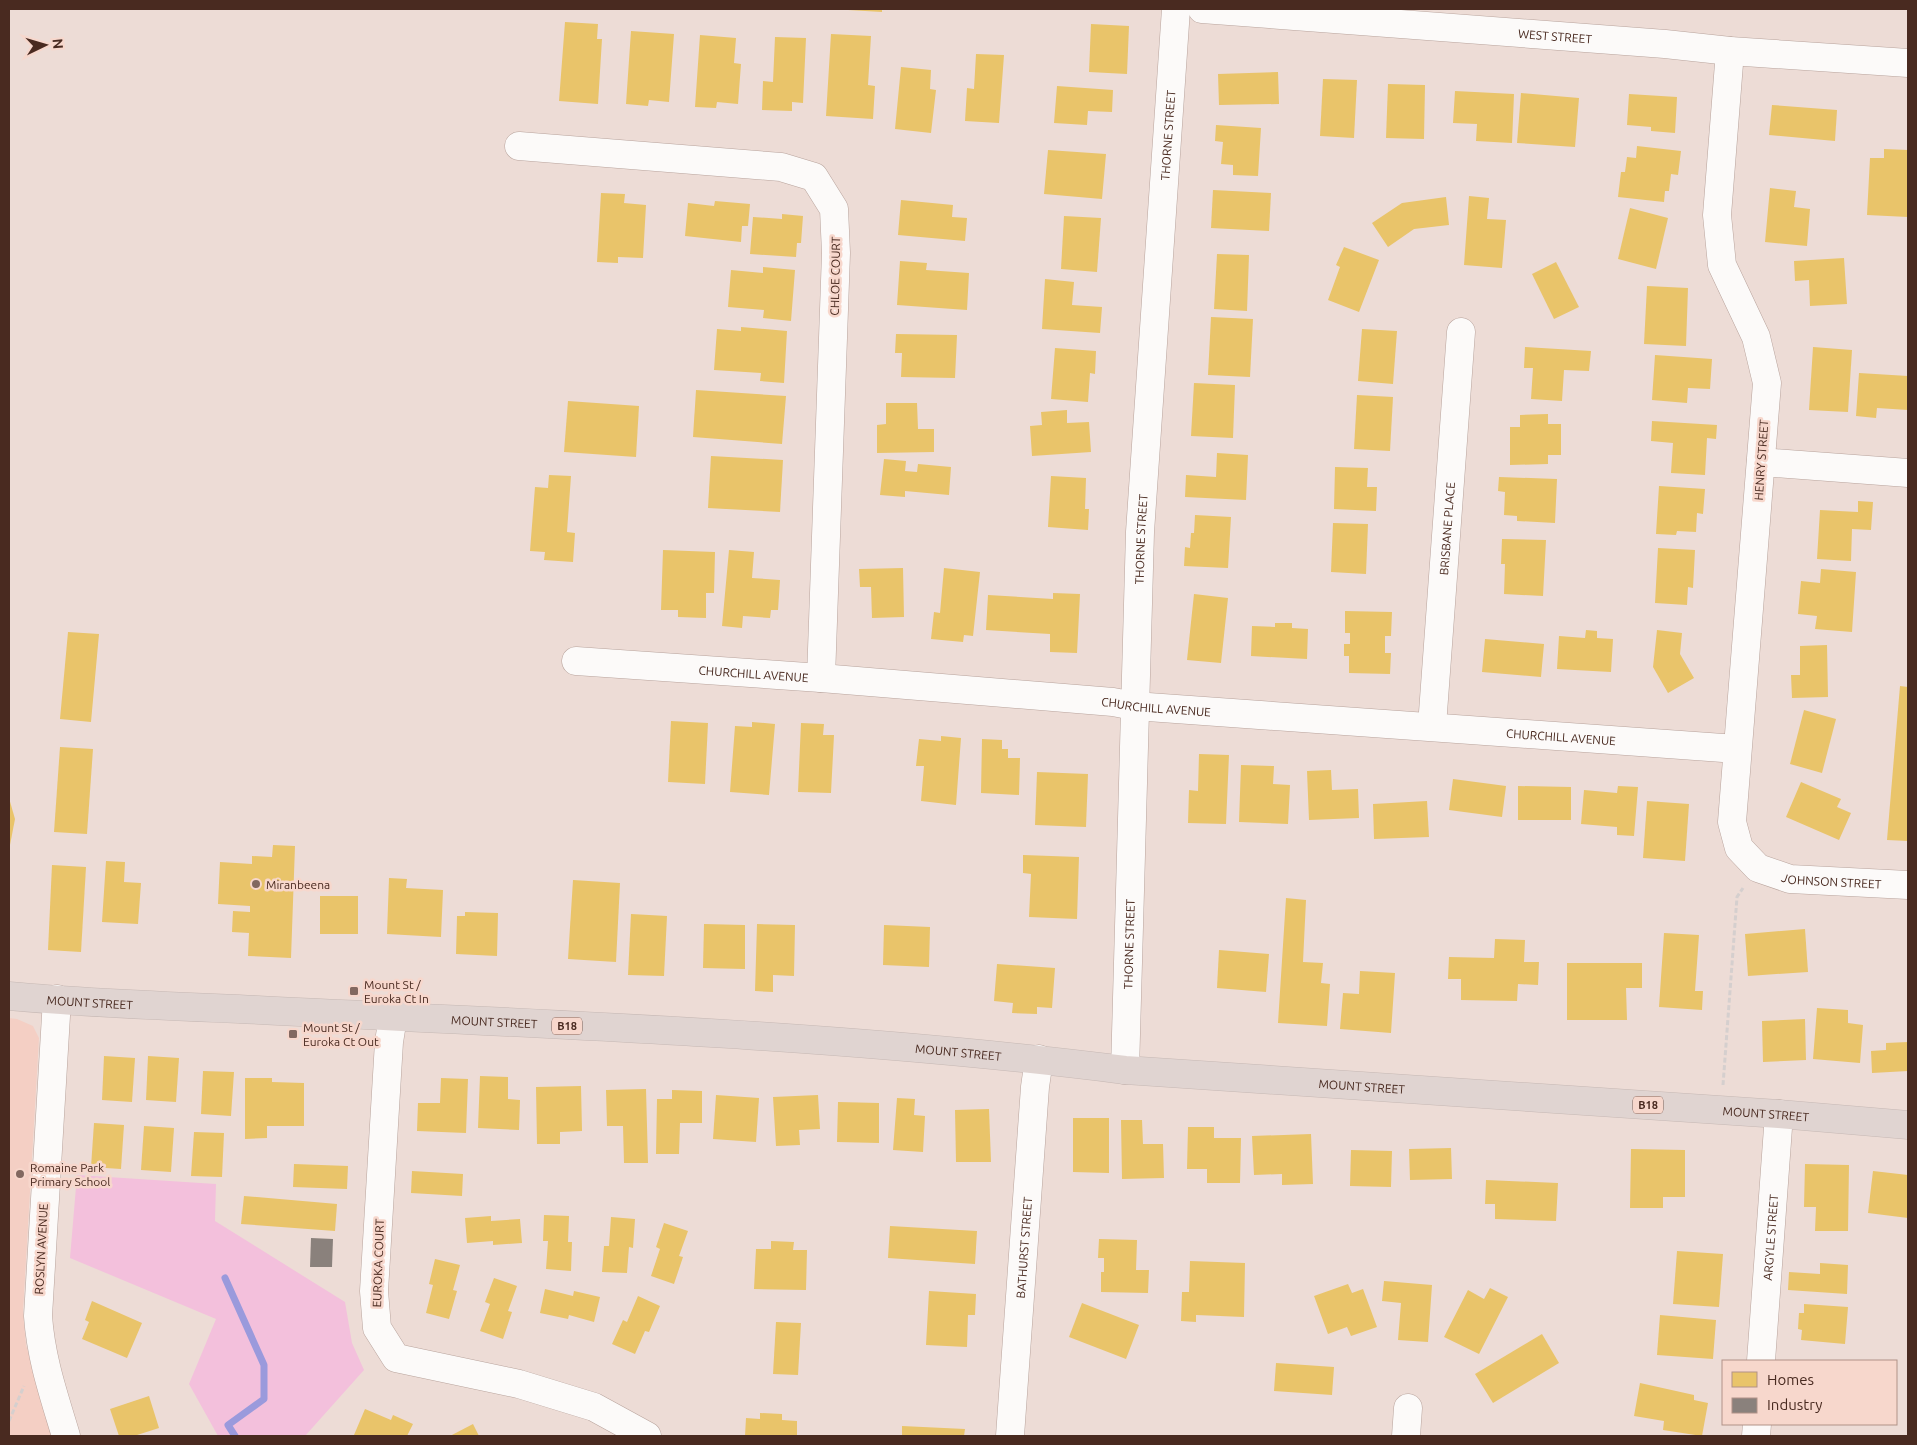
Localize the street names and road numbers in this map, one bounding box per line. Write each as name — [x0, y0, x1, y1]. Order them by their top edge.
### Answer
street label: WEST STREET — [1518, 26, 1593, 45]
street label: THORNE STREET — [1158, 89, 1177, 181]
street label: CHLOE COURT — [828, 236, 842, 316]
street label: HENRY STREET — [1752, 419, 1770, 501]
street label: BRISBANE PLACE — [1437, 481, 1456, 576]
street label: THORNE STREET — [1132, 493, 1149, 585]
street label: CHURCHILL AVENUE — [698, 663, 809, 684]
street label: CHURCHILL AVENUE — [1101, 695, 1212, 718]
street label: CHURCHILL AVENUE — [1506, 726, 1617, 747]
street label: JOHNSON STREET — [1780, 870, 1882, 890]
street label: THORNE STREET — [1121, 898, 1136, 989]
street label: MOUNT STREET — [46, 993, 134, 1011]
street label: MOUNT STREET — [451, 1013, 538, 1030]
road number: B18 — [552, 1018, 582, 1034]
street label: MOUNT STREET — [915, 1041, 1002, 1062]
street label: MOUNT STREET — [1318, 1077, 1406, 1095]
road number: B18 — [1633, 1096, 1663, 1114]
street label: MOUNT STREET — [1722, 1104, 1810, 1123]
street label: ARGYLE STREET — [1760, 1194, 1780, 1281]
street label: BATHURST STREET — [1013, 1196, 1034, 1299]
street label: ROSLYN AVENUE — [32, 1203, 50, 1295]
street label: EUROKA COURT — [370, 1218, 386, 1308]

